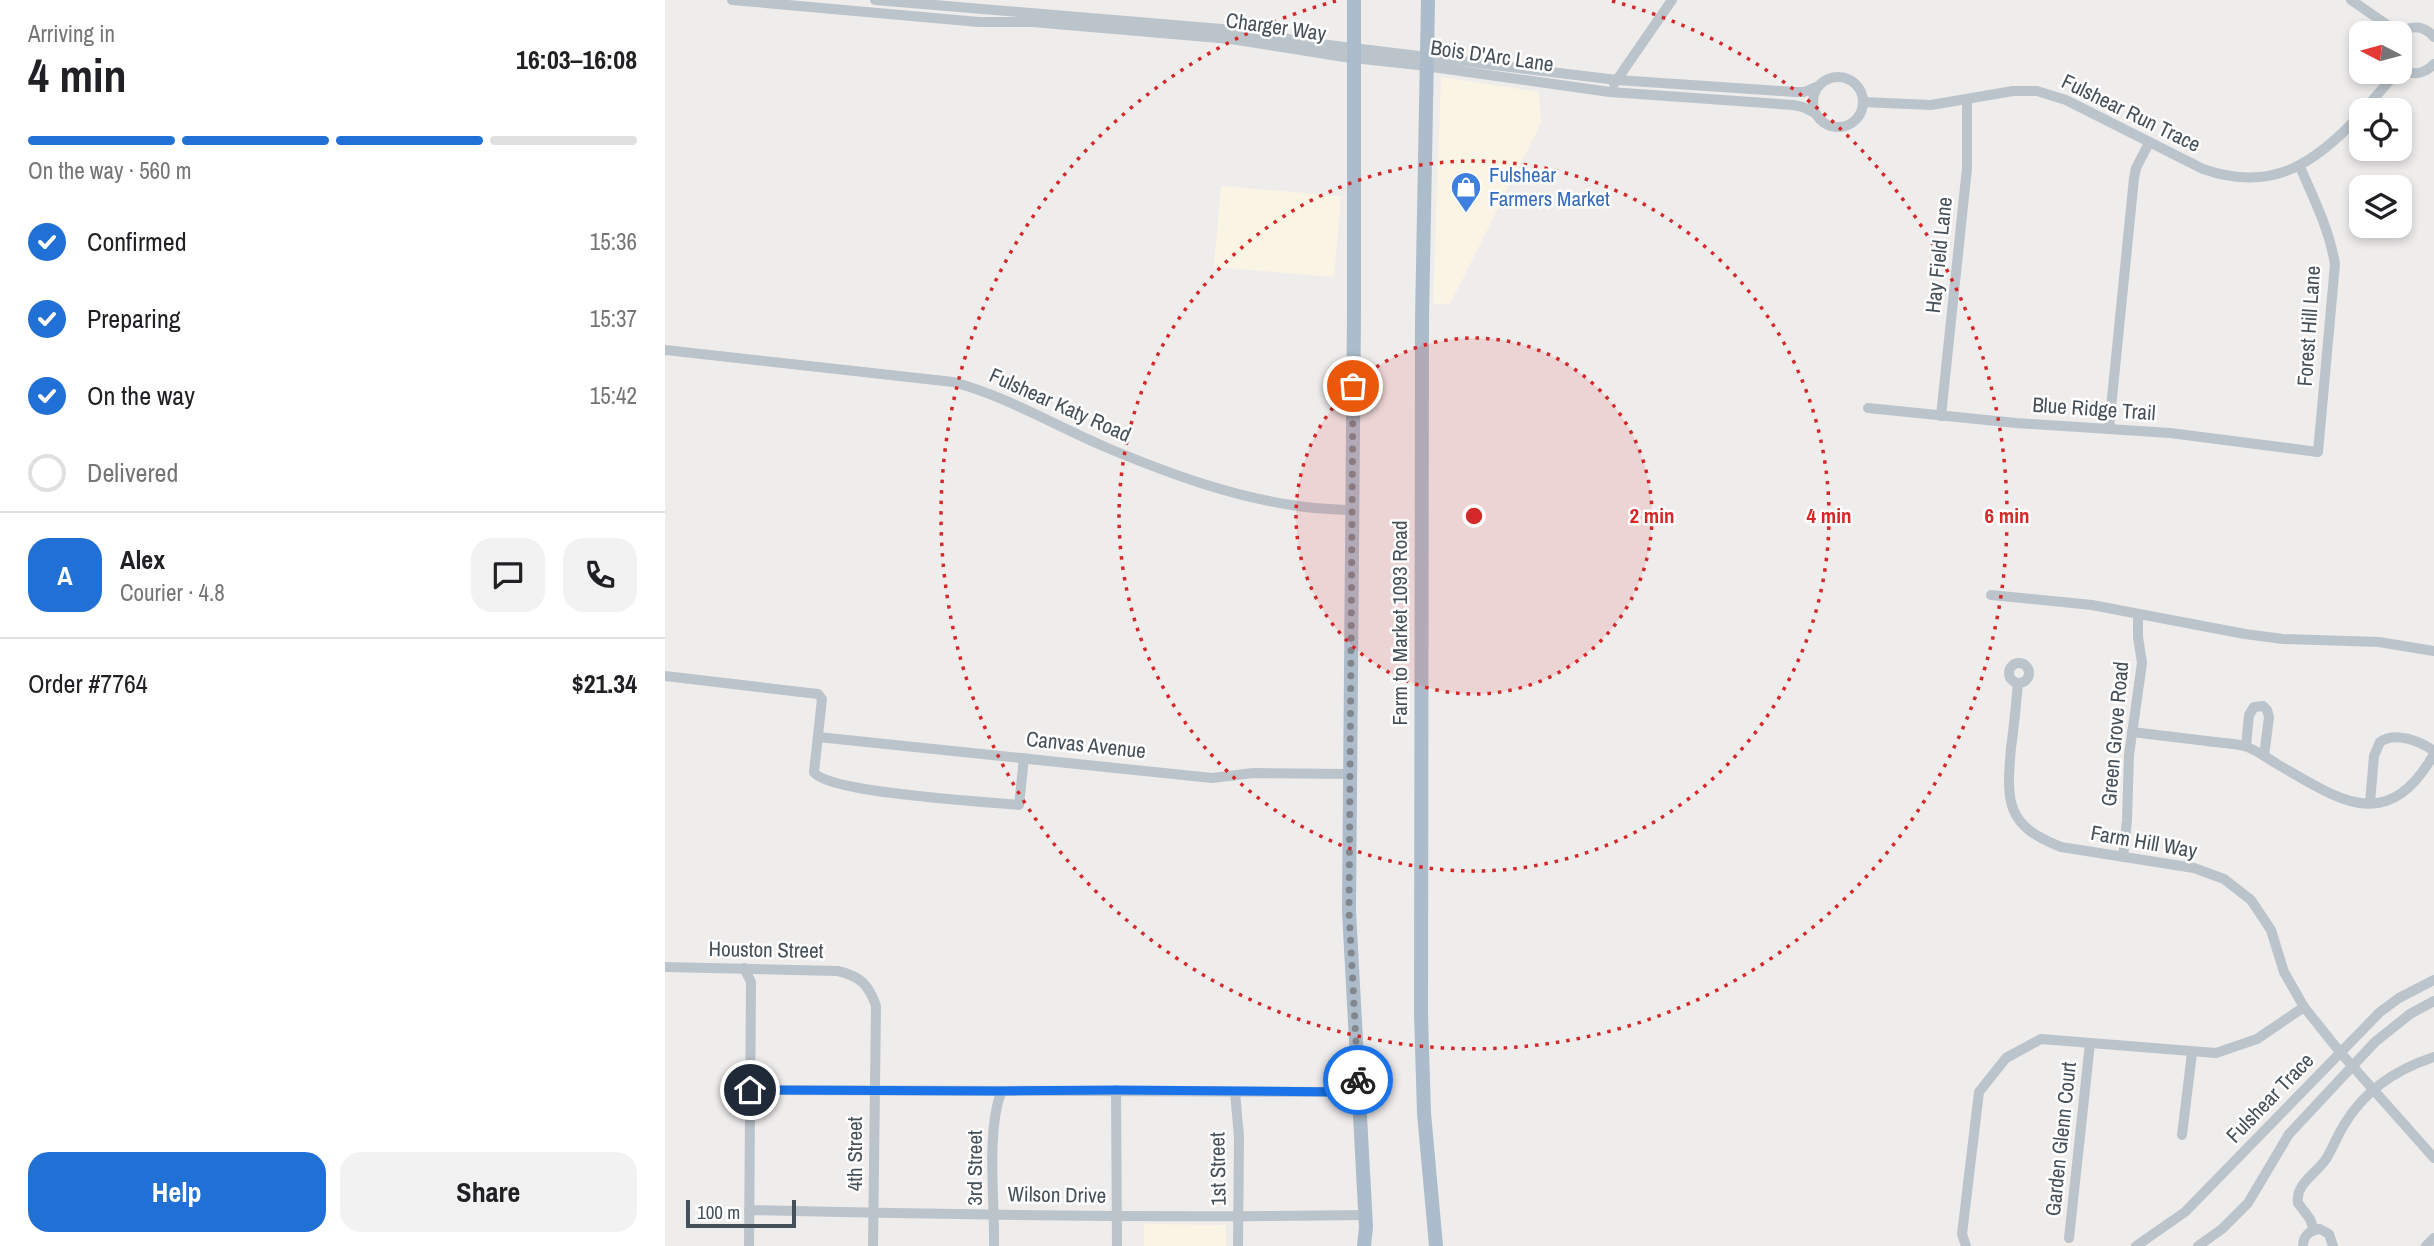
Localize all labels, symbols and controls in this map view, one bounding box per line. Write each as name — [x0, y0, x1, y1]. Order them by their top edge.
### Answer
street label: Charger Way — [1224, 5, 1328, 48]
text: Arriving in — [28, 18, 115, 49]
north arrow — [2349, 21, 2411, 84]
map controls — [2349, 21, 2412, 238]
street label: Bois D'Arc Lane — [1429, 33, 1555, 78]
text: 16:03–16:08 — [516, 42, 637, 77]
text: 4 min — [28, 44, 127, 106]
street label: Fulshear Run Trace — [2057, 66, 2206, 159]
button: locate — [2349, 98, 2412, 161]
text: On the way · 560 m — [28, 155, 192, 186]
place label: Fulshear Farmers Market — [1489, 160, 1610, 213]
shop icon: Fulshear Farmers Market — [1449, 170, 1483, 214]
button: layers — [2349, 175, 2412, 238]
street label: Hay Field Lane — [1918, 195, 1959, 315]
icon: check — [28, 223, 66, 261]
text: Confirmed — [87, 224, 187, 259]
text: 15:36 — [590, 226, 637, 257]
street label: Forest Hill Lane — [2290, 265, 2327, 387]
icon: check — [28, 300, 66, 338]
text: Preparing — [87, 301, 181, 336]
text: 15:37 — [590, 303, 637, 334]
pin — [1323, 356, 1383, 416]
street label: Fulshear Katy Road — [985, 360, 1136, 449]
icon: bag — [1334, 367, 1372, 405]
icon: check — [28, 377, 66, 415]
text: On the way — [87, 378, 195, 413]
text: 15:42 — [590, 380, 637, 411]
street label: Blue Ridge Trail — [2031, 390, 2157, 427]
text: Delivered — [87, 455, 178, 490]
text: 2 min — [1630, 501, 1674, 530]
text: 4 min — [1807, 501, 1851, 530]
text: 6 min — [1985, 501, 2029, 530]
centre of rings — [1462, 504, 1486, 528]
street label: Farm to Market 1093 Road — [1385, 521, 1414, 725]
button: chat — [471, 538, 545, 612]
button: phone — [563, 538, 637, 612]
text: Alex — [120, 542, 165, 577]
text: A — [57, 558, 73, 593]
text: Courier · 4.8 — [120, 577, 225, 608]
street label: Green Grove Road — [2094, 660, 2135, 808]
text: Order #7764 — [28, 666, 148, 701]
text: $21.34 — [572, 666, 637, 701]
street label: Canvas Avenue — [1025, 724, 1147, 765]
street label: Farm Hill Way — [2089, 818, 2200, 865]
street label: Houston Street — [708, 934, 824, 965]
courier — [1323, 1045, 1393, 1115]
street label: Fulshear Trace — [2219, 1046, 2320, 1149]
pin — [720, 1060, 780, 1120]
street label: Garden Glenn Court — [2038, 1060, 2083, 1218]
icon: bike — [1339, 1061, 1377, 1099]
icon: home — [731, 1071, 769, 1109]
street label: 4th Street — [840, 1116, 869, 1191]
street label: 3rd Street — [960, 1130, 989, 1206]
street label: 1st Street — [1202, 1132, 1233, 1206]
button: Help — [28, 1152, 326, 1232]
button: Share — [340, 1152, 637, 1232]
street label: Wilson Drive — [1007, 1179, 1107, 1210]
scale bar — [686, 1197, 796, 1229]
text: 100 m — [697, 1199, 740, 1225]

